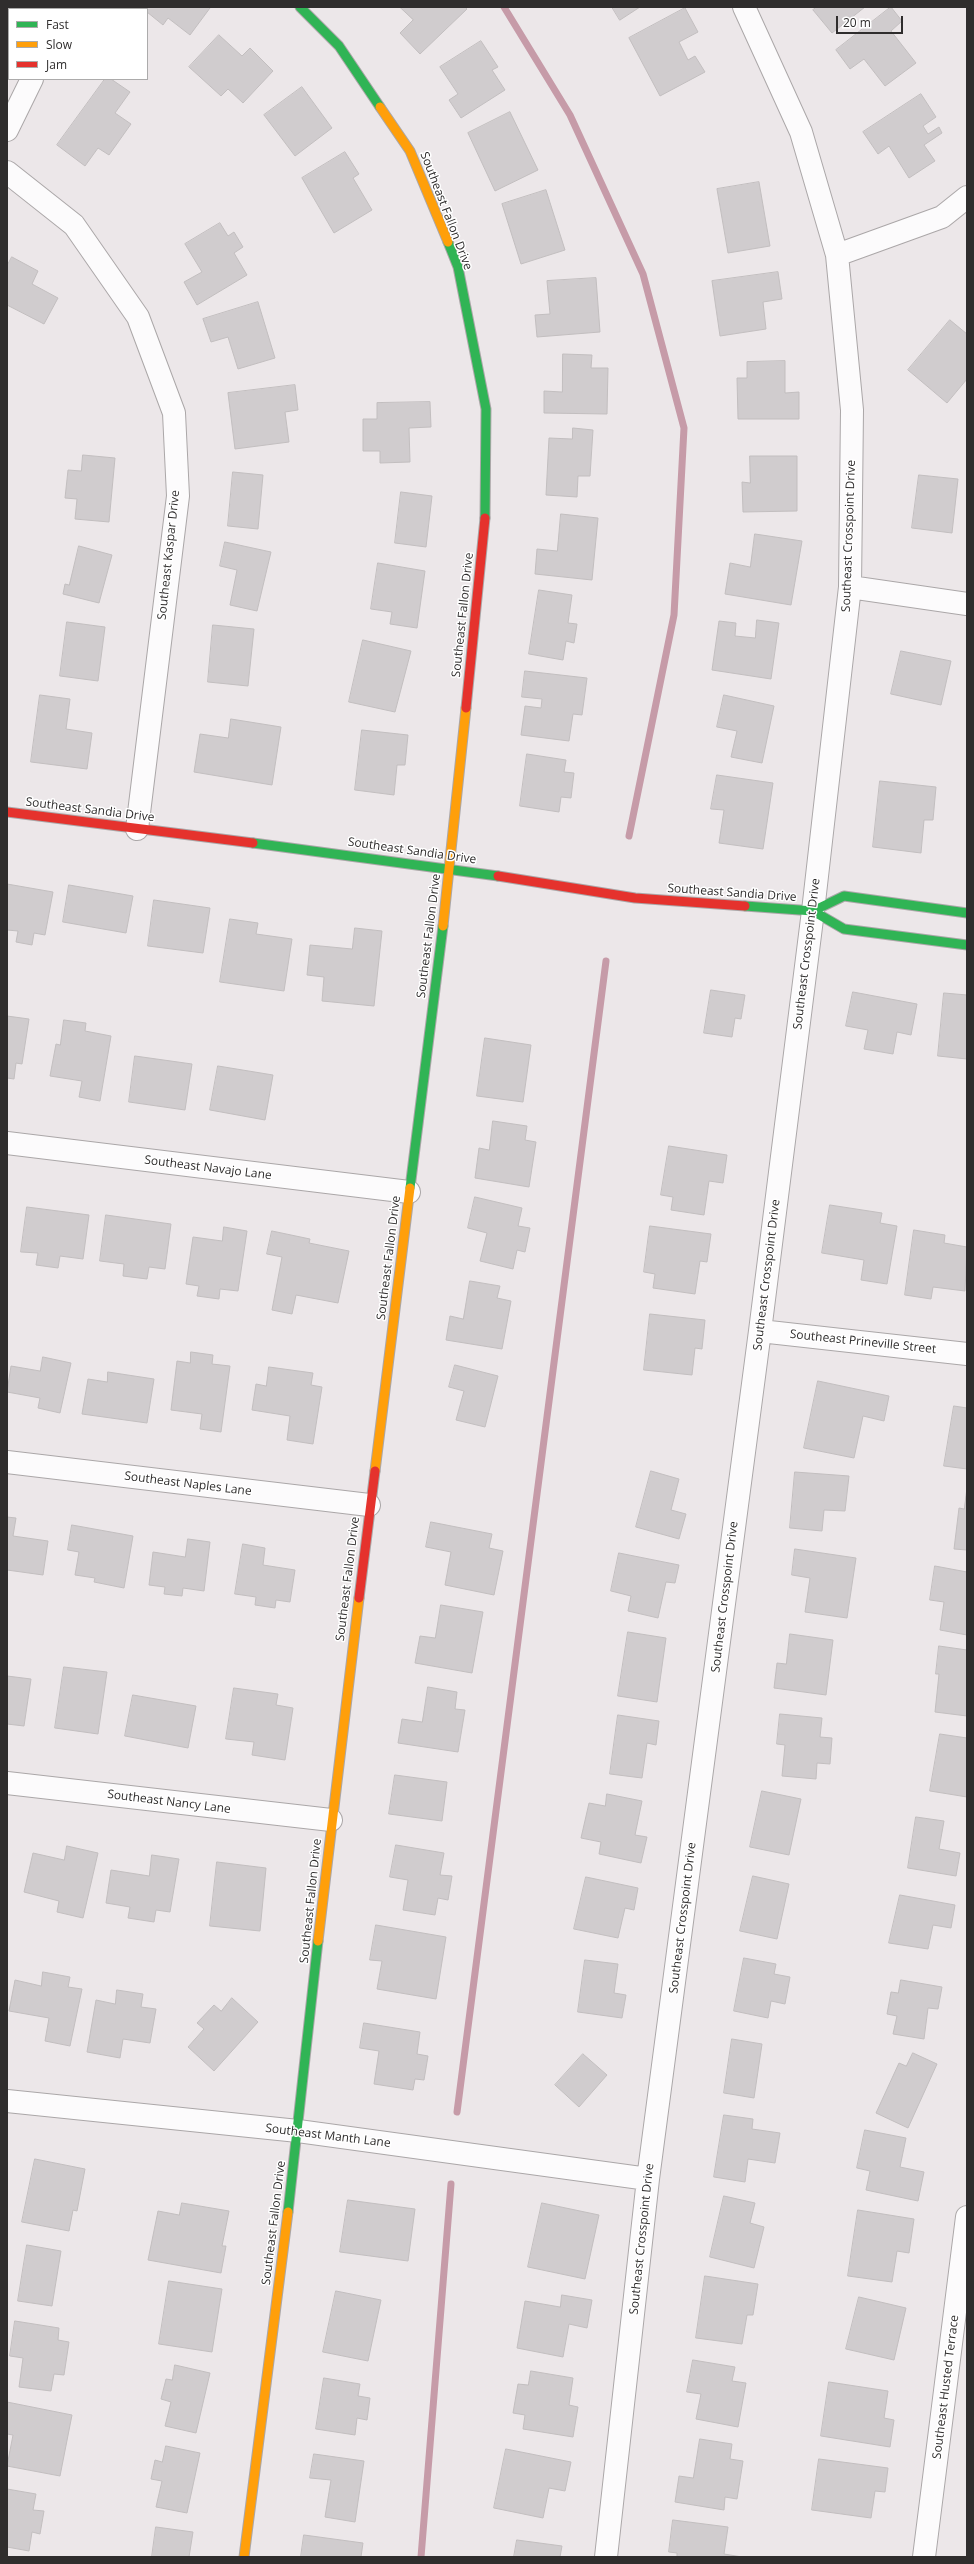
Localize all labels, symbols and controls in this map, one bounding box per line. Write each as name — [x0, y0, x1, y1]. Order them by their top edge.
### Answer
legend — [8, 8, 148, 80]
scale bar — [838, 8, 905, 34]
text: 20 m — [843, 14, 871, 31]
text: Fast — [46, 16, 69, 33]
text: Slow — [46, 36, 72, 53]
text: Jam — [46, 56, 67, 73]
street label: Southeast Fallon Drive — [417, 150, 475, 272]
street label: Southeast Crosspoint Drive — [839, 460, 859, 612]
street label: Southeast Kaspar Drive — [155, 489, 183, 621]
street label: Southeast Fallon Drive — [449, 552, 477, 678]
street label: Southeast Sandia Drive — [25, 795, 155, 825]
street label: Southeast Sandia Drive — [347, 835, 477, 867]
street label: Southeast Fallon Drive — [414, 873, 444, 999]
street label: Southeast Crosspoint Drive — [791, 878, 823, 1030]
street label: Southeast Sandia Drive — [667, 881, 797, 905]
street label: Southeast Navajo Lane — [144, 1153, 272, 1183]
street label: Southeast Fallon Drive — [374, 1195, 404, 1321]
street label: Southeast Crosspoint Drive — [751, 1199, 783, 1351]
street label: Southeast Prineville Street — [789, 1327, 937, 1357]
street label: Southeast Naples Lane — [124, 1469, 252, 1499]
street label: Southeast Fallon Drive — [333, 1516, 363, 1642]
street label: Southeast Crosspoint Drive — [709, 1521, 741, 1673]
street label: Southeast Nancy Lane — [106, 1787, 232, 1817]
street label: Southeast Fallon Drive — [297, 1838, 325, 1964]
street label: Southeast Crosspoint Drive — [667, 1842, 699, 1994]
street label: Southeast Manth Lane — [265, 2121, 391, 2151]
street label: Southeast Fallon Drive — [259, 2160, 289, 2286]
street label: Southeast Crosspoint Drive — [627, 2163, 657, 2315]
street label: Southeast Husted Terrace — [930, 2314, 962, 2460]

